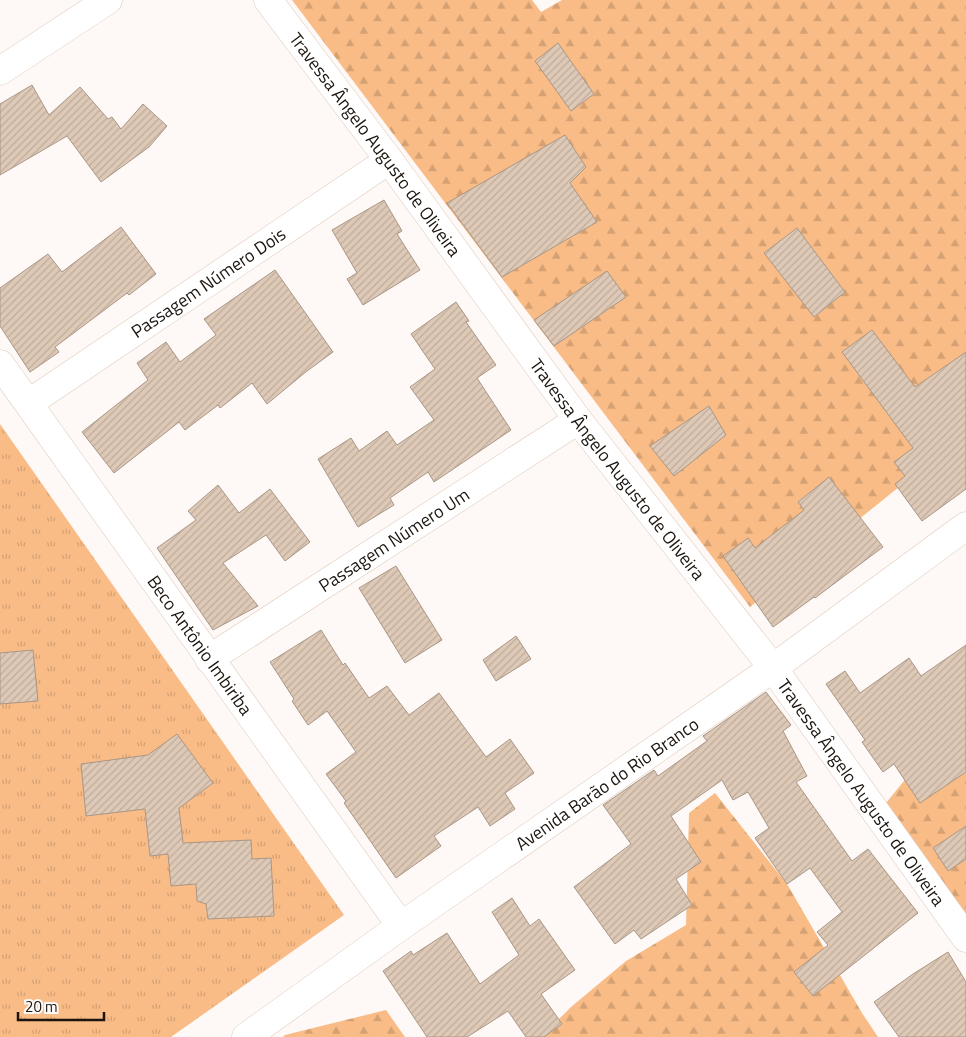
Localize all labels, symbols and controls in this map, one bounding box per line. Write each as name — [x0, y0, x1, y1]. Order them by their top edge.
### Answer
street label: Travessa Ângelo Augusto de Oliveira — [283, 26, 468, 262]
street label: Passagem Número Dois — [125, 220, 291, 344]
street label: Travessa Ângelo Augusto de Oliveira — [524, 352, 712, 585]
street label: Passagem Número Um — [313, 481, 474, 598]
street label: Beco Antônio Imbiriba — [141, 569, 260, 720]
street label: Travessa Ângelo Augusto de Oliveira — [771, 673, 952, 911]
street label: Avenida Barão do Rio Branco — [510, 710, 704, 857]
scale bar — [18, 990, 104, 1022]
text: 20 m — [25, 995, 58, 1018]

